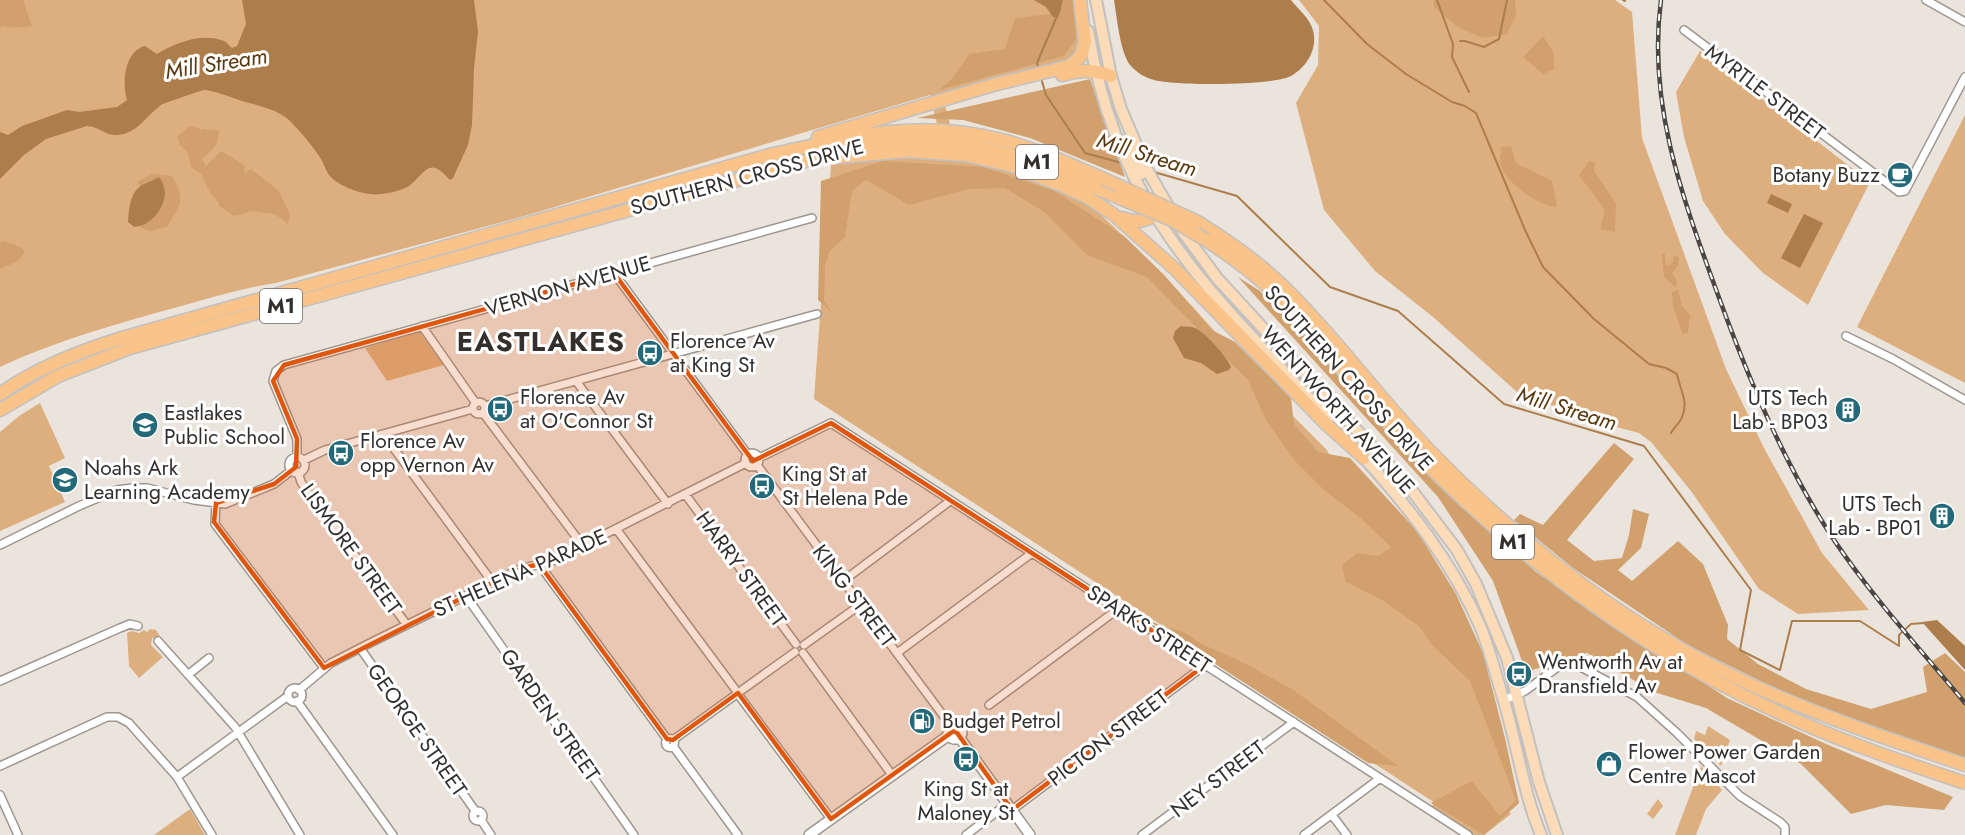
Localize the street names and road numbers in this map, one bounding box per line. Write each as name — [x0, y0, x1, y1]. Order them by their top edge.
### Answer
street label: MYRTLE STREET — [1699, 37, 1832, 147]
street label: SOUTHERN CROSS DRIVE — [627, 131, 867, 223]
road number: M1 — [1016, 145, 1058, 179]
street label: VERNON AVENUE — [482, 248, 654, 324]
street label: SOUTHERN CROSS DRIVE — [1257, 279, 1441, 477]
road number: M1 — [260, 289, 302, 323]
street label: WENTWORTH AVENUE — [1254, 319, 1422, 501]
street label: LISMORE STREET — [293, 477, 409, 621]
street label: HARRY STREET — [689, 505, 793, 633]
street label: ST HELENA PARADE — [429, 521, 611, 625]
road number: M1 — [1492, 525, 1534, 559]
street label: KING STREET — [805, 538, 903, 654]
street label: SPARKS STREET — [1081, 578, 1217, 681]
street label: GARDEN STREET — [493, 643, 607, 788]
street label: GEORGE STREET — [360, 657, 474, 803]
street label: PICTON STREET — [1041, 682, 1175, 793]
street label: NEY STREET — [1164, 733, 1272, 825]

